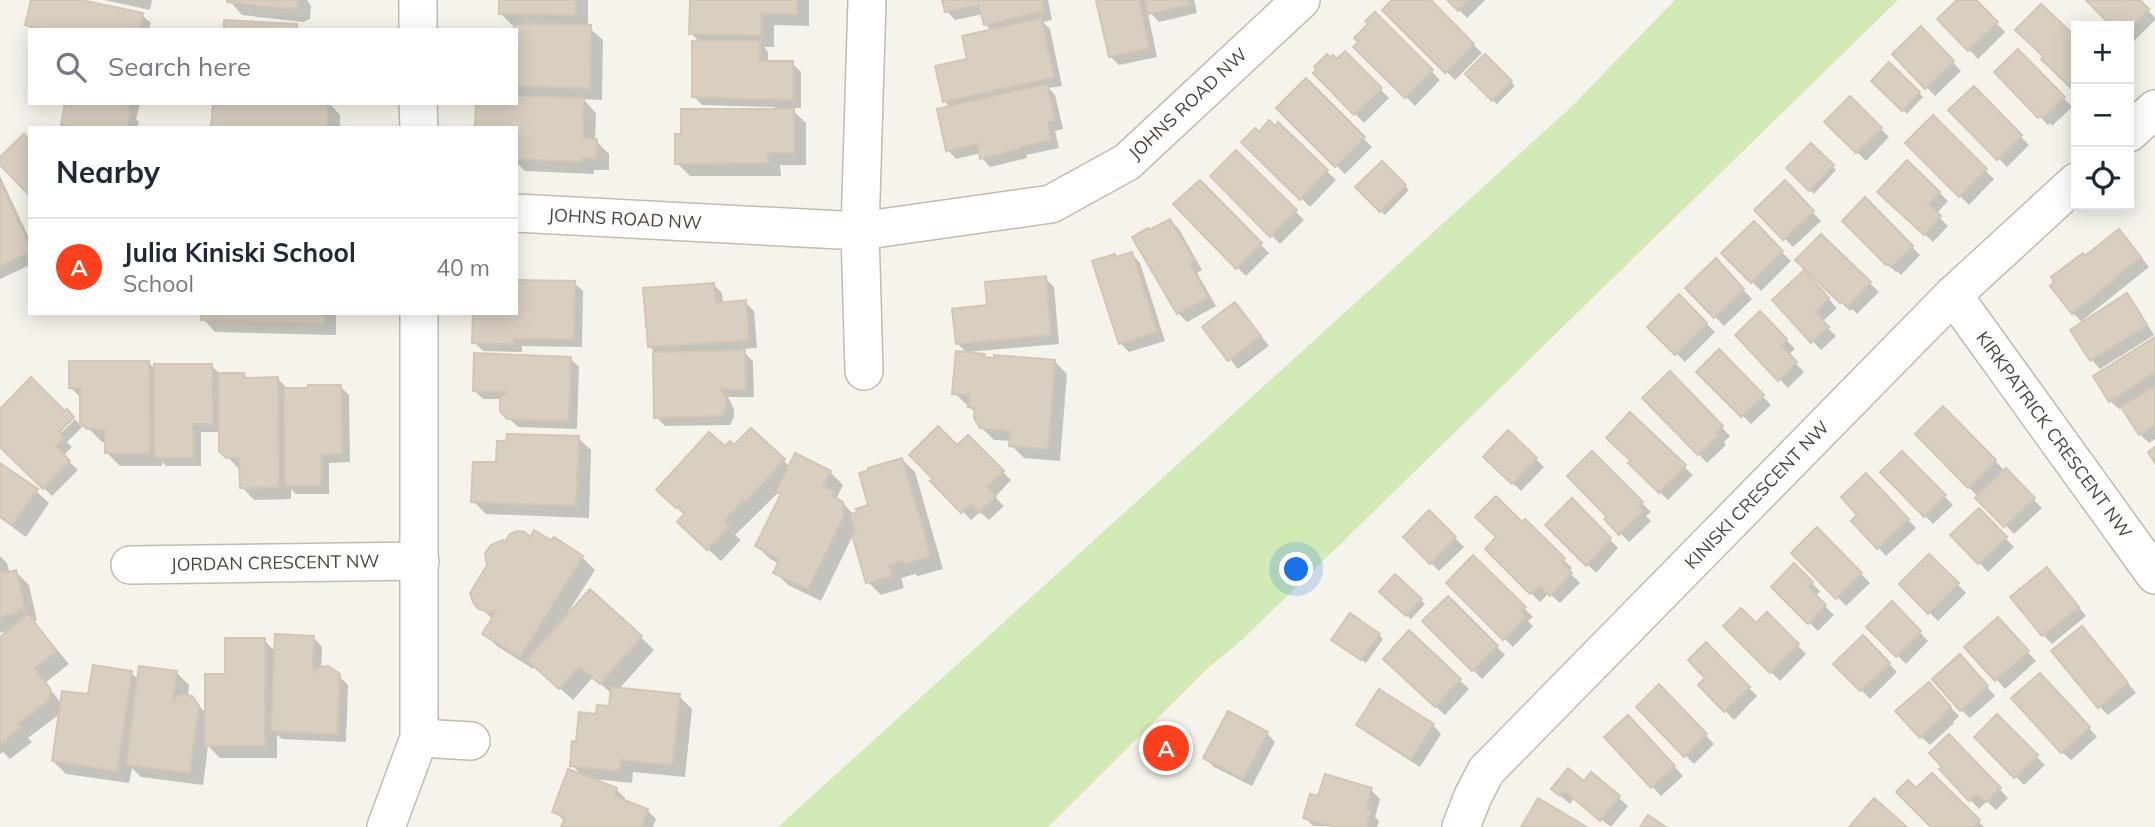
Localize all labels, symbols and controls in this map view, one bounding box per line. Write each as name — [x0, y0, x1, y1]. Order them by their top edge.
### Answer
map controls — [2071, 21, 2134, 210]
button: + — [2071, 21, 2134, 84]
search box — [28, 28, 518, 105]
street label: JOHNS ROAD NW — [1124, 43, 1252, 165]
icon: search — [52, 48, 90, 86]
text: Search here — [108, 50, 251, 83]
button: − — [2071, 84, 2134, 147]
button: locate — [2071, 147, 2134, 210]
text: Nearby — [56, 153, 160, 191]
street label: JOHNS ROAD NW — [548, 203, 702, 234]
text: Julia Kiniski School — [123, 236, 356, 269]
text: A — [70, 253, 88, 282]
text: 40 m — [436, 253, 490, 282]
text: School — [123, 269, 194, 298]
street label: KIRKPATRICK CRESCENT NW — [1972, 327, 2137, 543]
street label: KINISKI CRESCENT NW — [1680, 415, 1834, 574]
street label: JORDAN CRESCENT NW — [170, 549, 379, 576]
your location — [1279, 552, 1313, 586]
pin: A — [1143, 722, 1189, 774]

